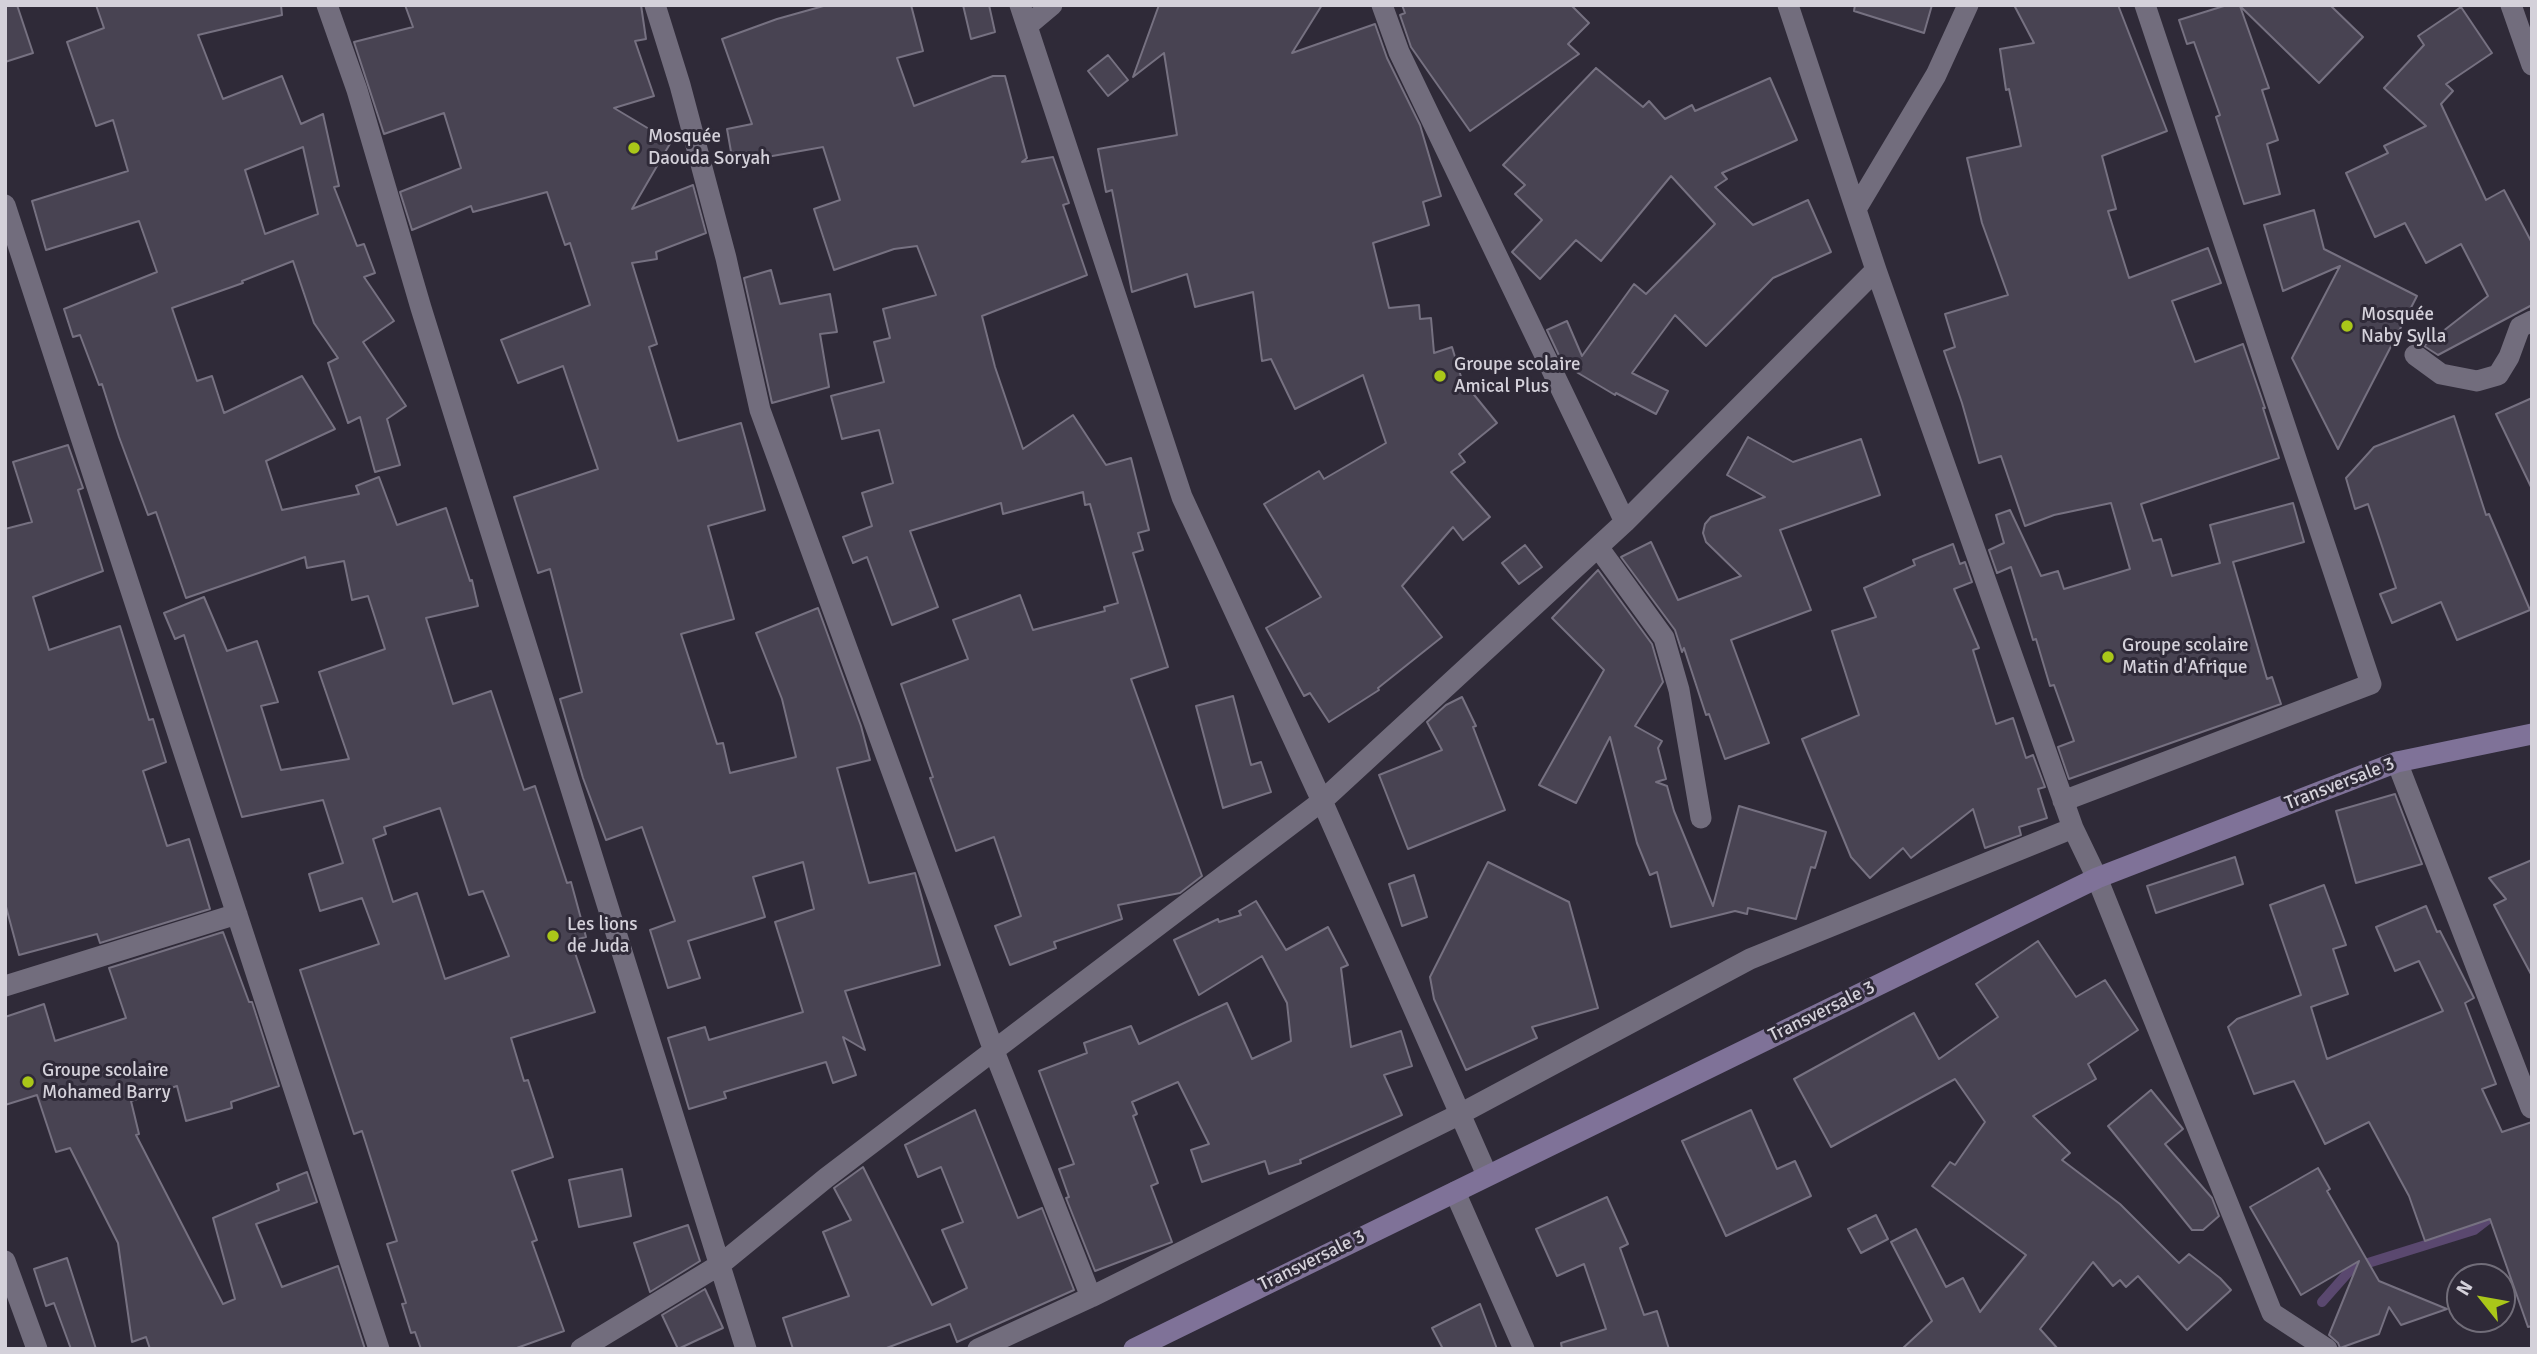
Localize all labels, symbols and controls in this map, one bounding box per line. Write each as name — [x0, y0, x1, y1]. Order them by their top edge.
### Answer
place label: Mosquée Daouda Soryah — [648, 126, 770, 170]
marker: Mosquée Daouda Soryah — [626, 140, 642, 156]
place label: Mosquée Naby Sylla — [2361, 304, 2446, 348]
marker: Mosquée Naby Sylla — [2339, 318, 2355, 334]
place label: Groupe scolaire Amical Plus — [1454, 354, 1580, 398]
marker: Groupe scolaire Amical Plus — [1432, 368, 1448, 384]
place label: Groupe scolaire Matin d'Afrique — [2122, 635, 2248, 679]
marker: Groupe scolaire Matin d'Afrique — [2100, 649, 2116, 665]
street label: Transversale 3 — [2282, 753, 2398, 815]
place label: Les lions de Juda — [567, 914, 638, 958]
marker: Les lions de Juda — [545, 928, 561, 944]
street label: Transversale 3 — [1765, 976, 1879, 1048]
place label: Groupe scolaire Mohamed Barry — [42, 1060, 171, 1104]
marker: Groupe scolaire Mohamed Barry — [20, 1074, 36, 1090]
street label: Transversale 3 — [1255, 1225, 1369, 1297]
north arrow — [2446, 1263, 2516, 1333]
text: N — [2451, 1276, 2478, 1300]

